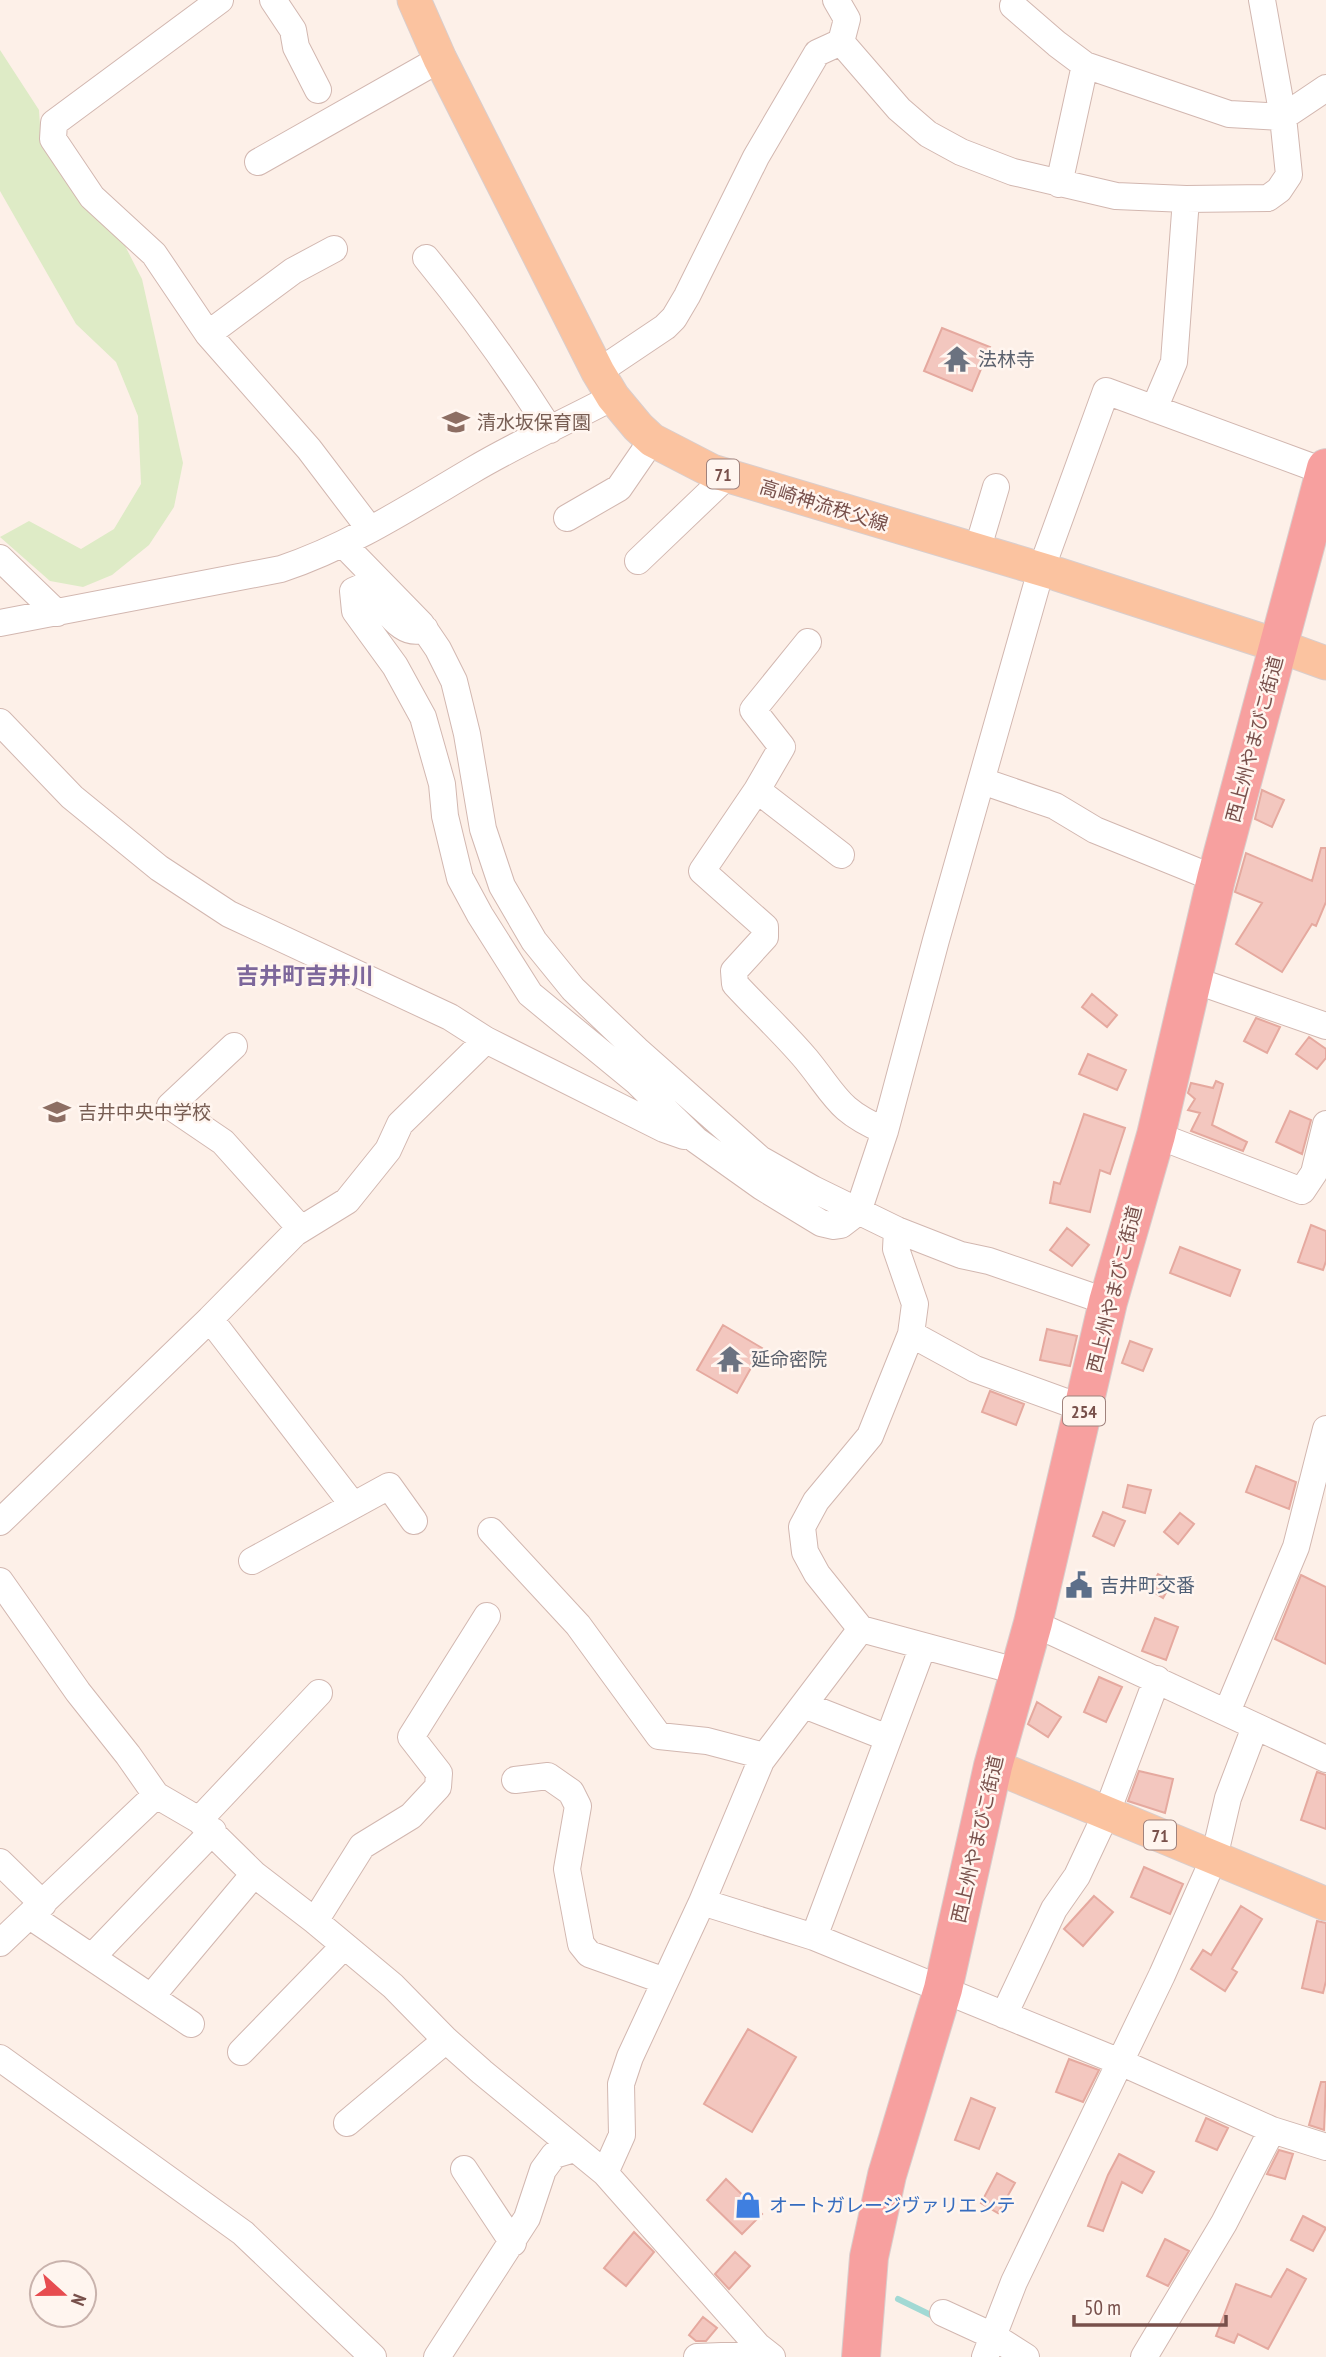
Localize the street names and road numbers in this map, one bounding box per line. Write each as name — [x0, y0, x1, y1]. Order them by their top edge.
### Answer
road number: 71 — [707, 460, 739, 488]
street label: 高崎神流秩父線 — [757, 474, 891, 536]
street label: 西上州やまびこ街道 — [1220, 653, 1288, 825]
street label: 西上州やまびこ街道 — [1082, 1203, 1146, 1375]
road number: 254 — [1063, 1396, 1105, 1426]
street label: 西上州やまびこ街道 — [946, 1753, 1008, 1925]
road number: 71 — [1144, 1821, 1176, 1850]

